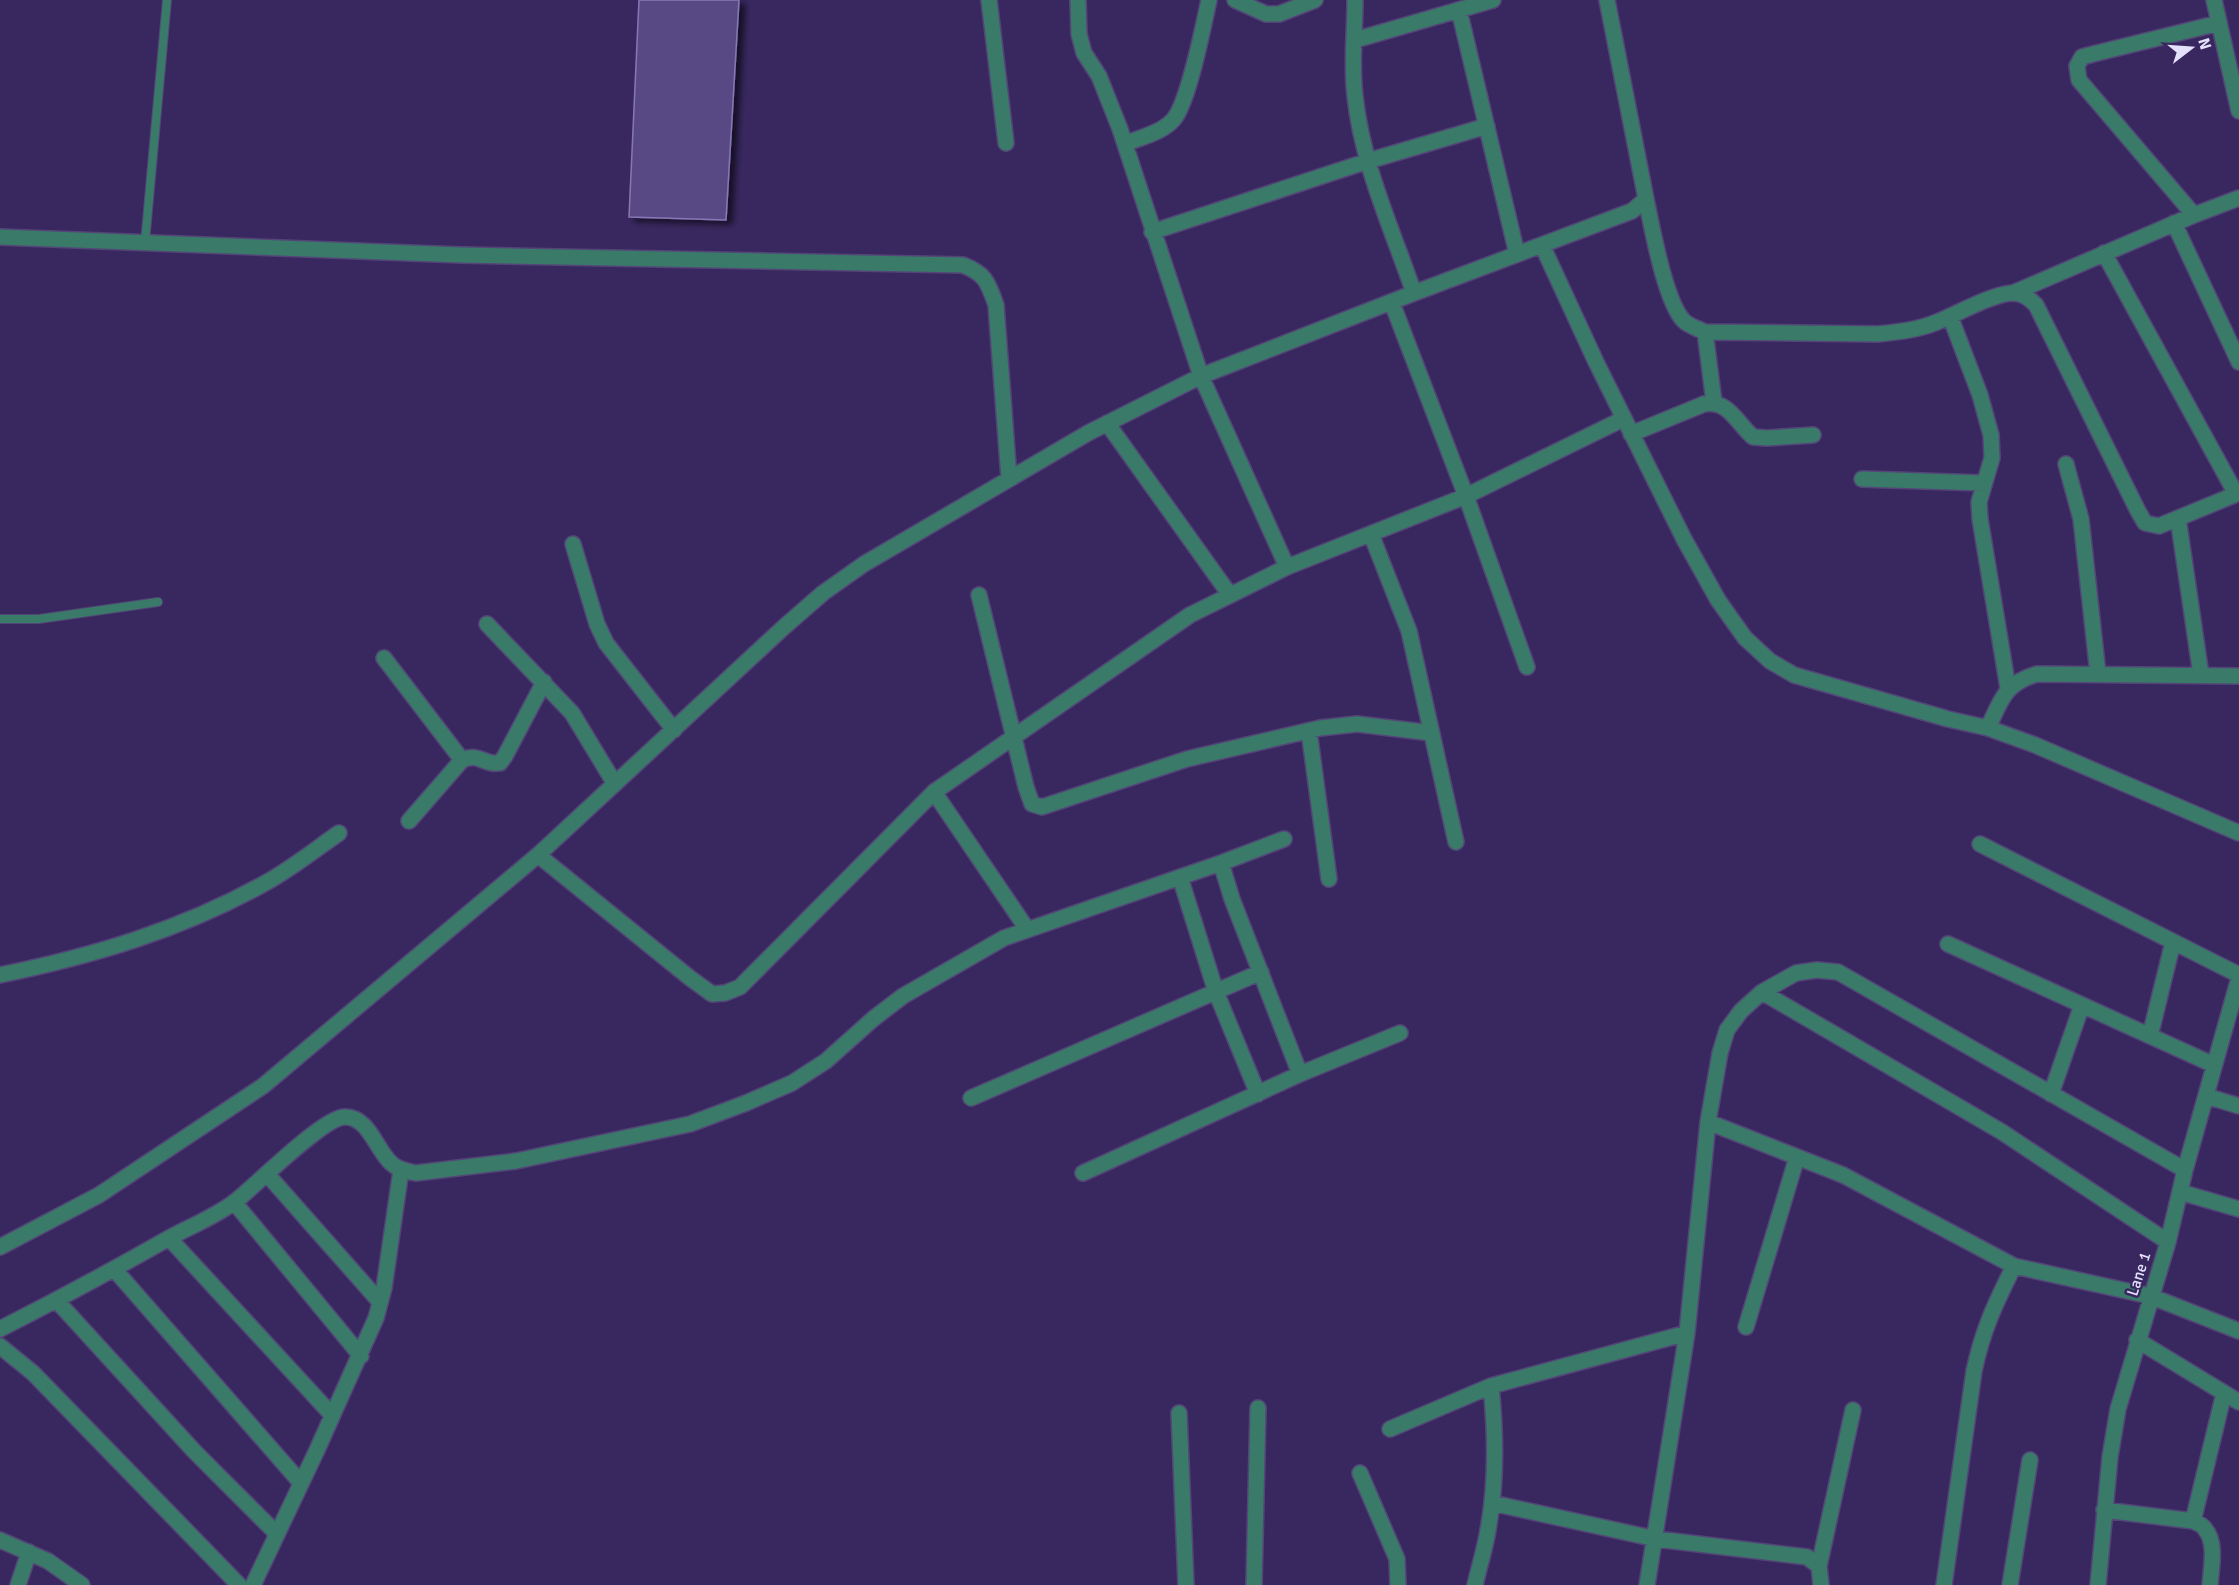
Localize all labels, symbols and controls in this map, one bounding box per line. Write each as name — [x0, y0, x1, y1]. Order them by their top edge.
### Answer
north arrow — [2161, 18, 2221, 78]
text: N — [2193, 36, 2216, 52]
street label: Lane 1 — [2123, 1249, 2155, 1299]

